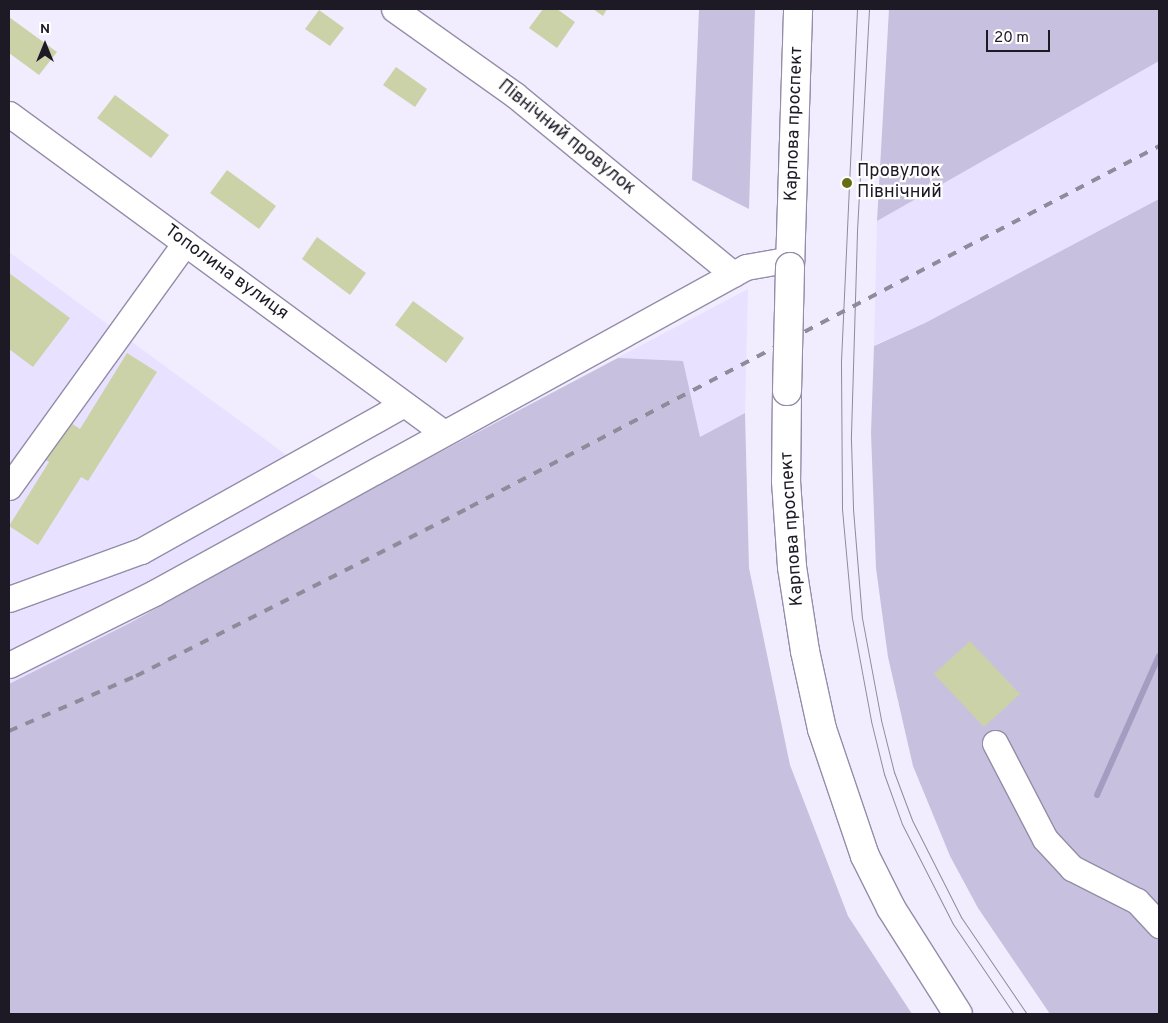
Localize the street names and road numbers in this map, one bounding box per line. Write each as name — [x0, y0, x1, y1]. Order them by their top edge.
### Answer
street label: Карпова проспект — [782, 46, 808, 202]
street label: Північний провулок — [493, 76, 639, 200]
street label: Тополина вулиця — [160, 221, 292, 325]
street label: Карпова проспект — [777, 451, 809, 607]

